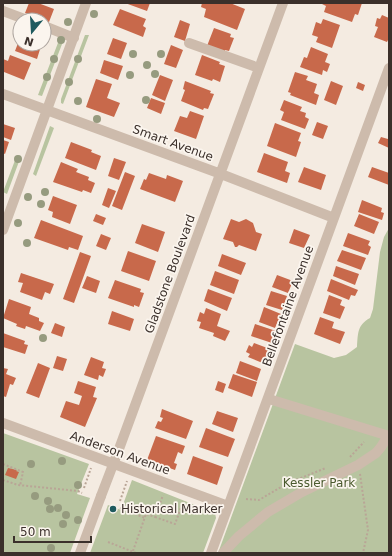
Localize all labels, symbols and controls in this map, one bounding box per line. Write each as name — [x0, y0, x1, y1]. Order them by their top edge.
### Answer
north arrow — [12, 12, 52, 52]
text: N — [23, 33, 35, 49]
street label: Smart Avenue — [131, 122, 215, 164]
street label: Gladstone Boulevard — [142, 213, 198, 335]
street label: Bellefontaine Avenue — [260, 244, 316, 368]
street label: Anderson Avenue — [68, 428, 172, 478]
park label: Kessler Park — [283, 476, 355, 490]
place label: Historical Marker — [121, 502, 223, 516]
marker: Historical Marker — [108, 504, 118, 514]
scale bar — [14, 518, 91, 544]
text: 50 m — [20, 525, 51, 539]

